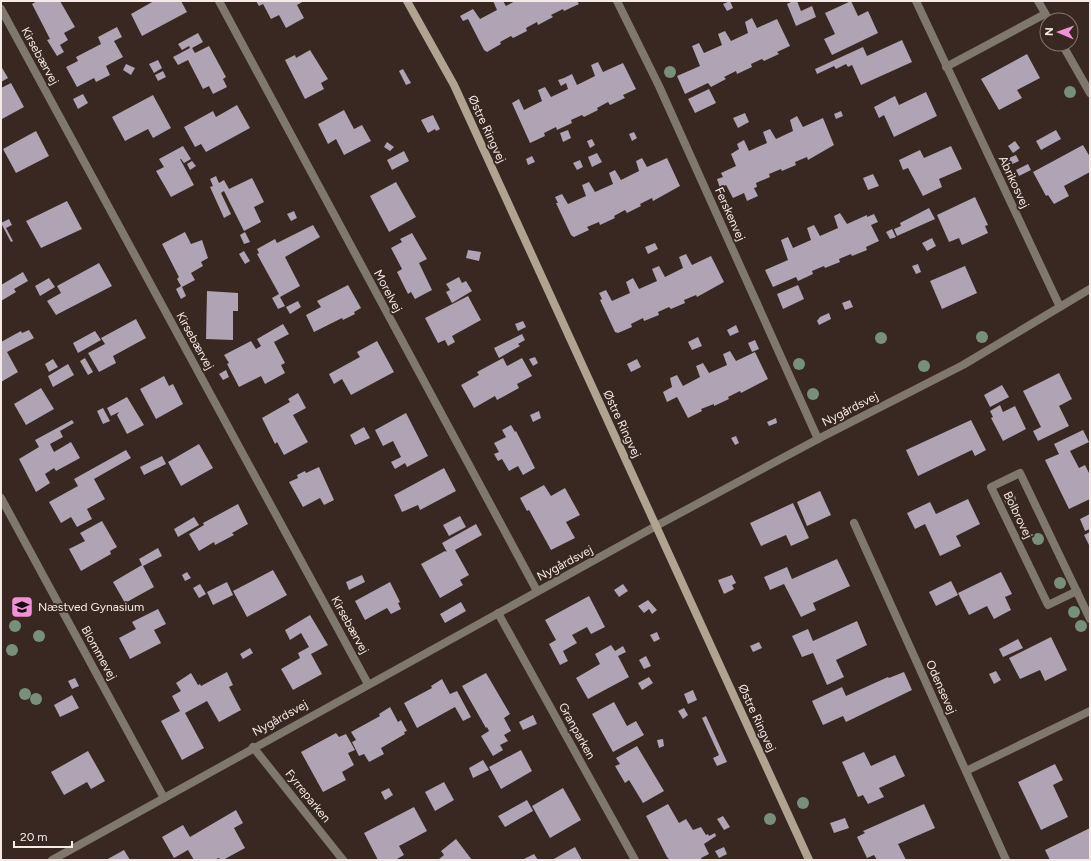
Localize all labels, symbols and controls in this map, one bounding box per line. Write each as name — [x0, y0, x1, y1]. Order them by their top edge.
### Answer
north arrow — [1039, 12, 1079, 52]
street label: Kirsebærvej — [18, 25, 62, 87]
text: N — [1043, 27, 1056, 36]
street label: Østre Ringvej — [465, 93, 509, 165]
street label: Abrikosvej — [996, 154, 1032, 210]
street label: Ferskenvej — [712, 185, 748, 243]
street label: Morelvej — [371, 267, 405, 315]
street label: Kirsebærvej — [173, 310, 217, 372]
street label: Østre Ringvej — [600, 388, 644, 460]
street label: Nygårdsvej — [820, 389, 880, 429]
street label: Bolbrovej — [1001, 489, 1035, 541]
street label: Nygårdsvej — [535, 542, 595, 584]
school or university icon: Næstved Gynasium — [9, 594, 35, 620]
street label: Kirsebærvej — [328, 594, 372, 656]
place label: Næstved Gynasium — [38, 600, 144, 614]
street label: Blommevej — [78, 624, 120, 682]
street label: Odensevej — [923, 658, 959, 716]
street label: Østre Ringvej — [735, 682, 779, 754]
street label: Nygårdsvej — [250, 697, 310, 739]
street label: Granparken — [556, 700, 598, 762]
street label: Fyrreparken — [283, 767, 334, 825]
scale bar — [14, 823, 72, 849]
text: 20 m — [20, 830, 48, 844]

